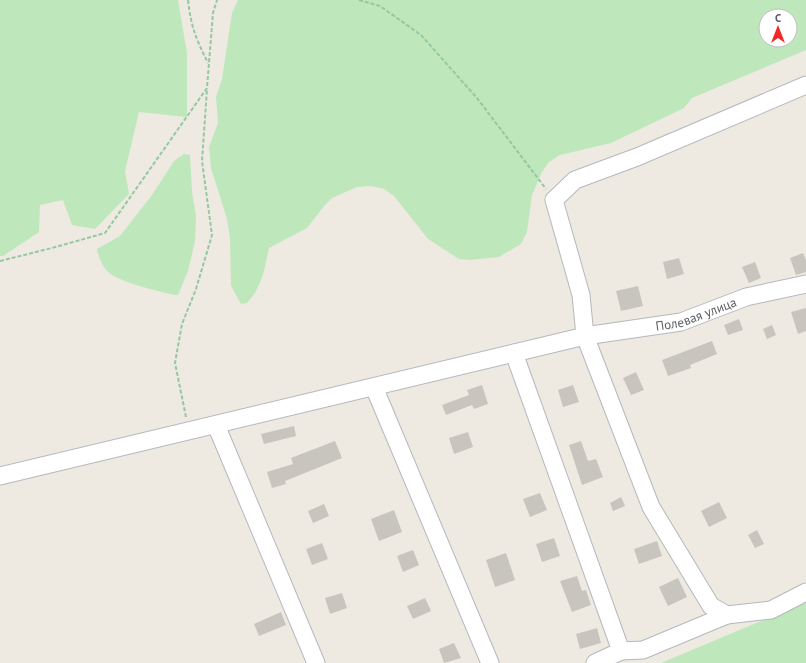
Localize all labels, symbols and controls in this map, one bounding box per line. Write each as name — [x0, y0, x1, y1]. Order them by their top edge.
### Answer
north arrow — [758, 8, 798, 48]
text: С — [775, 11, 781, 25]
street label: Полевая улица — [654, 293, 739, 335]

